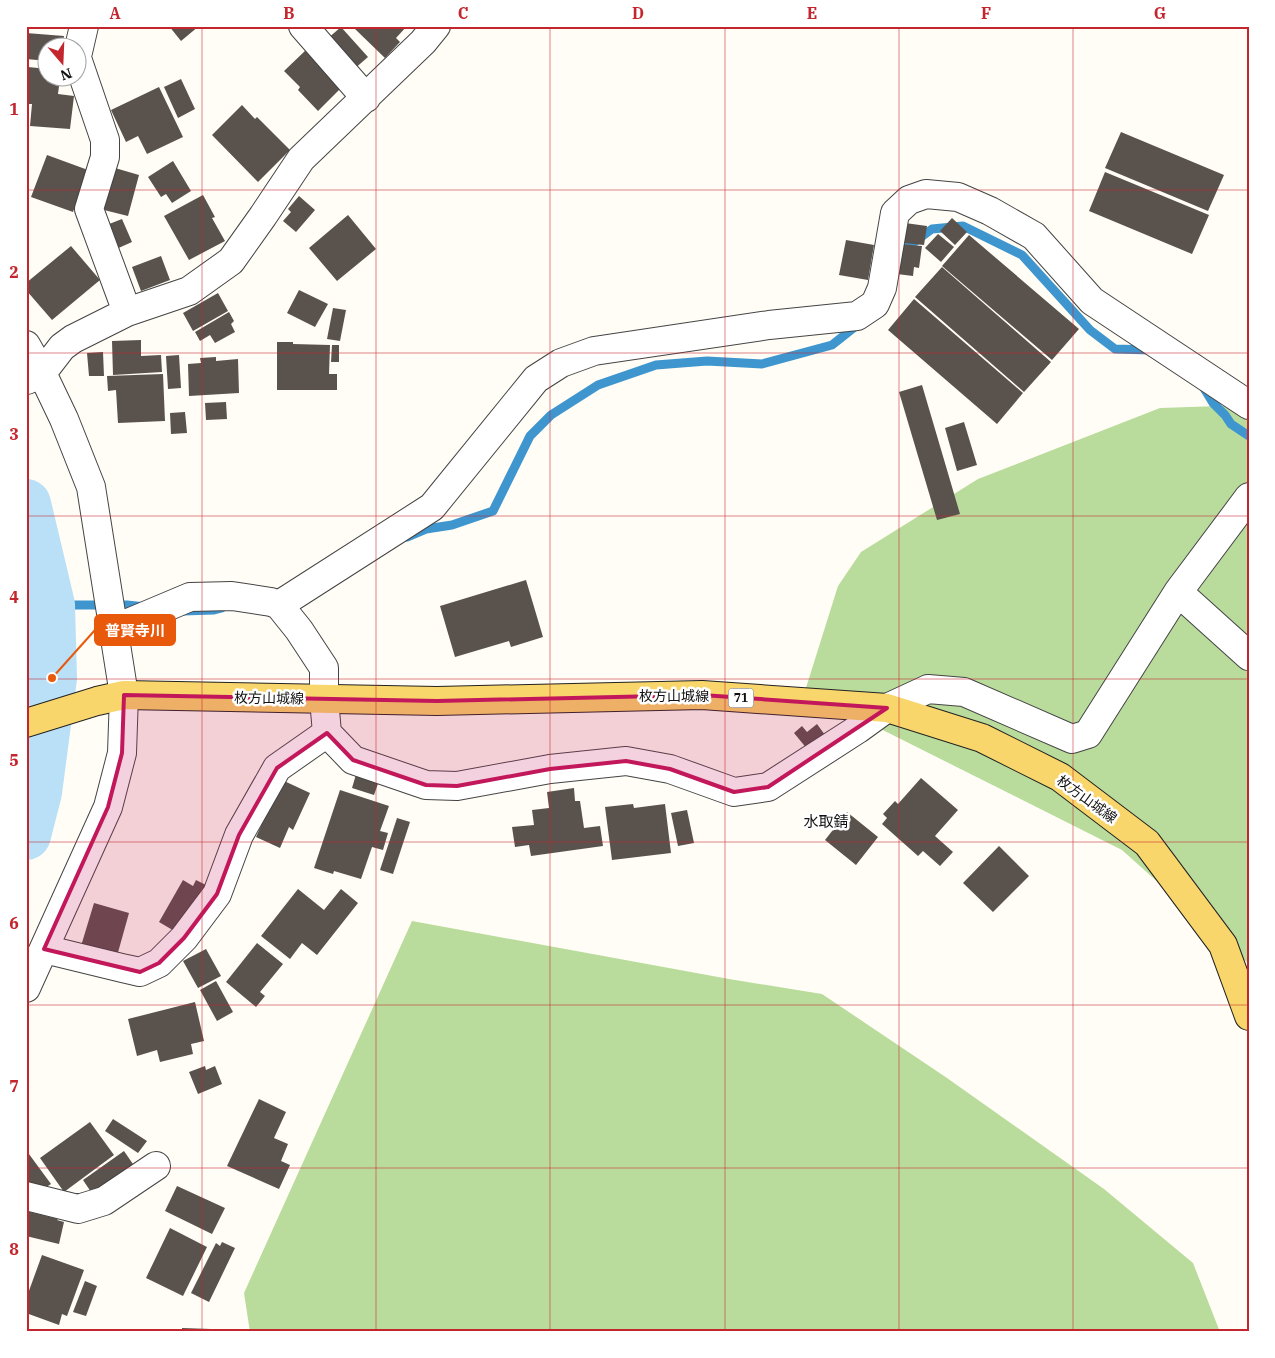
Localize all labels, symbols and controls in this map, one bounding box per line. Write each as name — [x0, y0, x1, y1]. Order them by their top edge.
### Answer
text: A — [109, 3, 121, 23]
text: B — [283, 3, 295, 23]
text: C — [458, 3, 468, 23]
text: D — [632, 3, 644, 23]
text: E — [807, 3, 817, 23]
text: F — [981, 3, 991, 23]
text: G — [1154, 3, 1166, 23]
north arrow — [38, 38, 88, 88]
text: N — [58, 64, 74, 85]
text: 1 — [9, 99, 19, 119]
text: 2 — [9, 262, 19, 282]
text: 3 — [9, 424, 19, 444]
text: 4 — [9, 587, 19, 607]
callout: 普賢寺川 — [95, 615, 175, 645]
text: 普賢寺川 — [105, 621, 165, 640]
street label: 枚方山城線 — [639, 687, 709, 705]
street label: 枚方山城線 — [234, 688, 304, 708]
road number: 71 — [728, 688, 754, 708]
text: 5 — [9, 750, 19, 770]
street label: 枚方山城線 — [1053, 771, 1121, 827]
district label: 水取錆 — [803, 812, 849, 831]
text: 6 — [9, 913, 19, 933]
text: 7 — [9, 1076, 19, 1096]
text: 8 — [9, 1239, 19, 1259]

